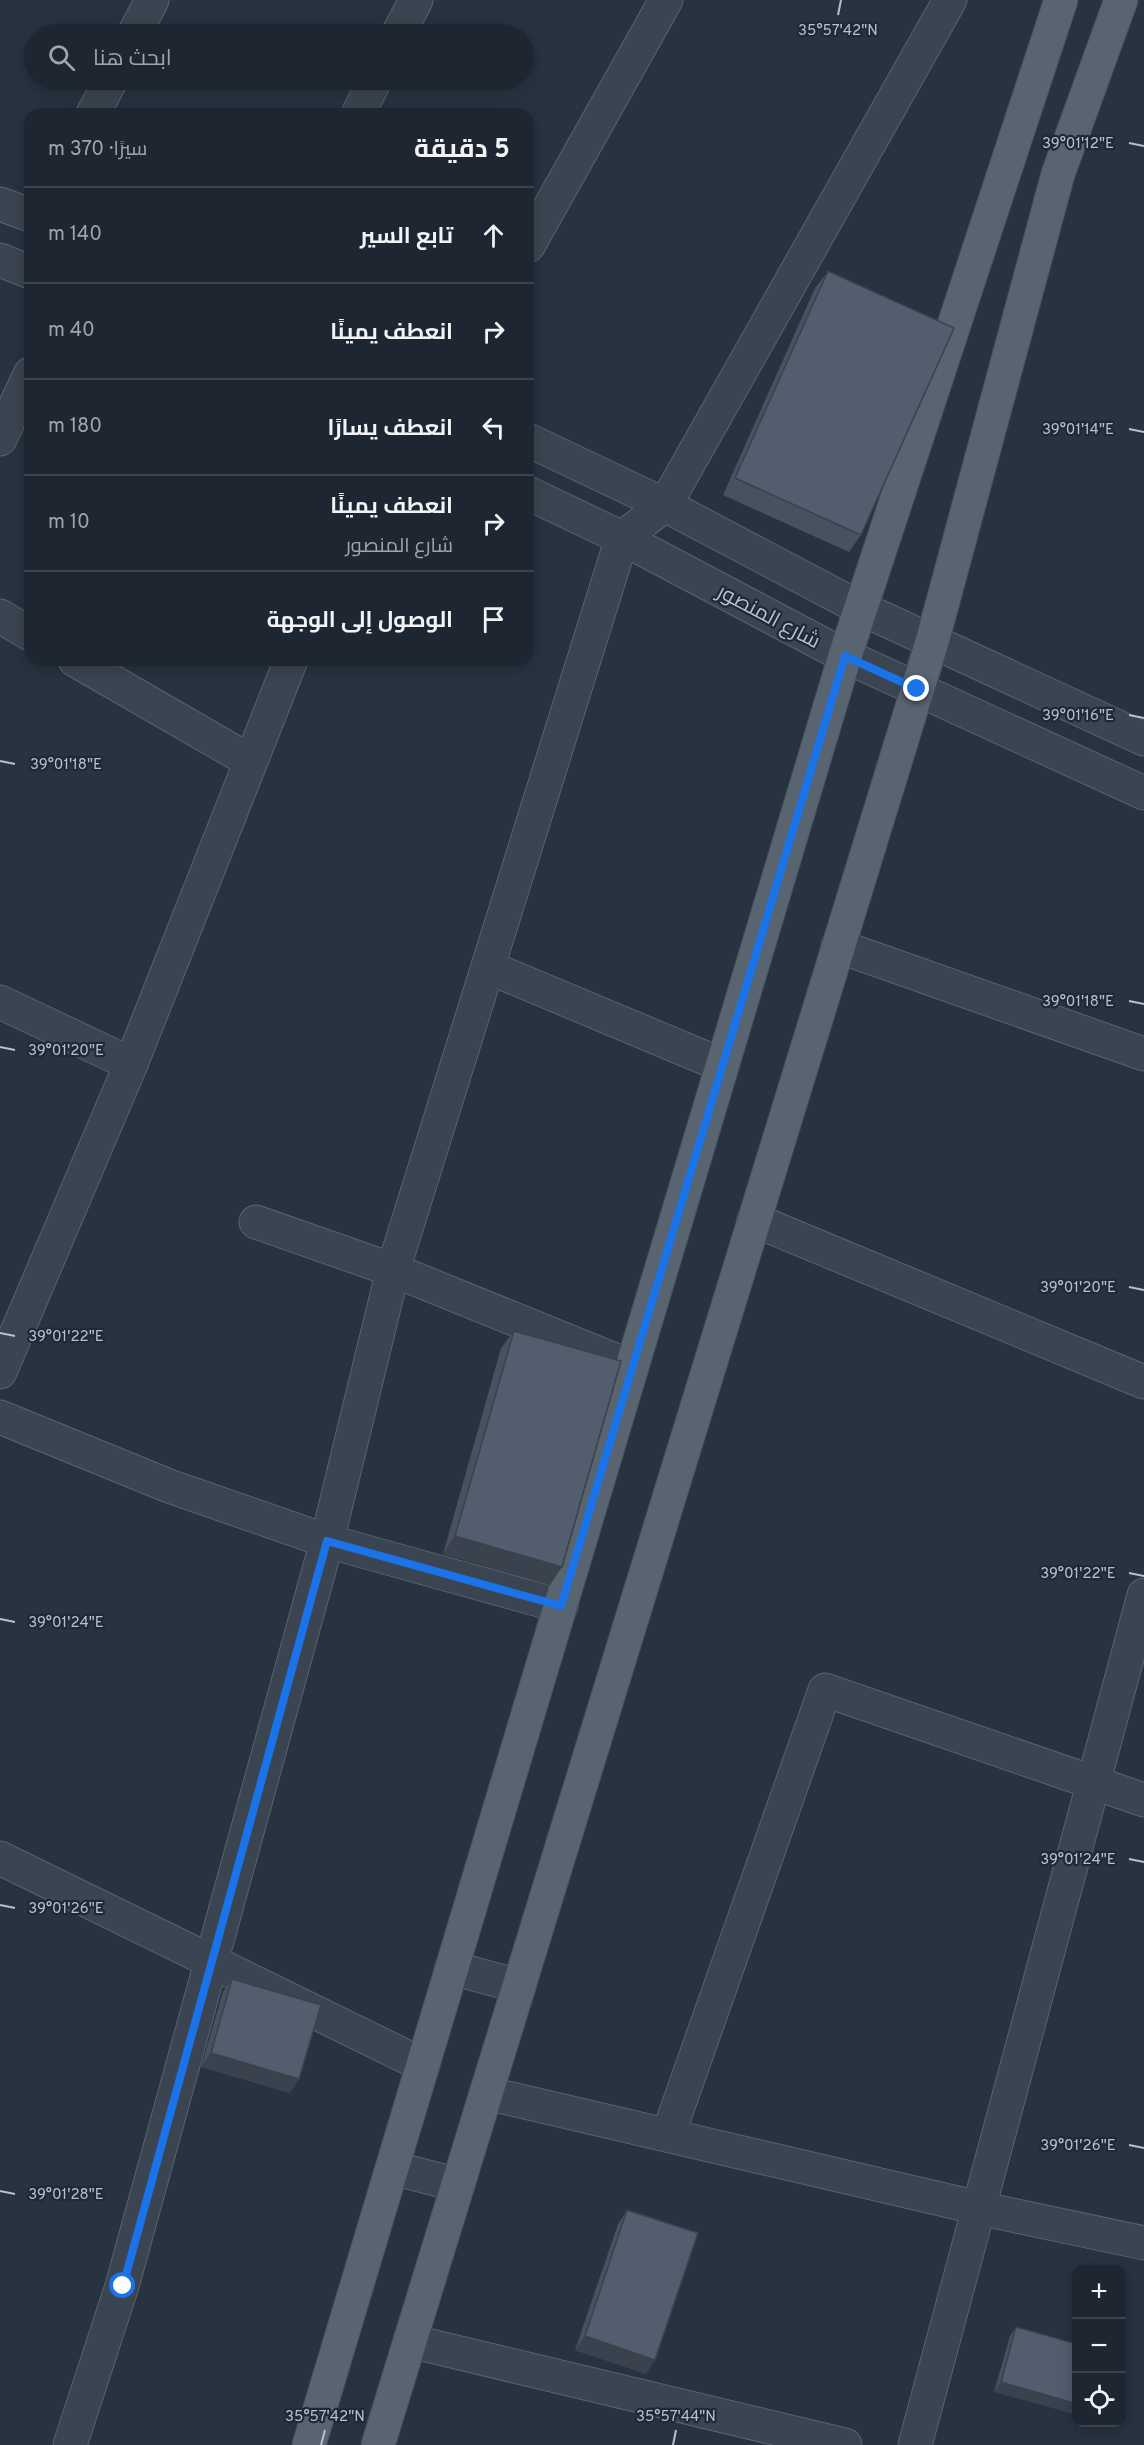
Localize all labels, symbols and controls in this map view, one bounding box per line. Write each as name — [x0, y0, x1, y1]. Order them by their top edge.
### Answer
text: 35°57'42"N — [798, 22, 878, 41]
search box — [24, 24, 534, 90]
icon: search — [45, 41, 78, 74]
text: ابحث هنا — [93, 46, 172, 73]
text: 5 دقيقة — [414, 134, 510, 167]
text: 39°01'12"E — [1042, 135, 1114, 154]
text: سيرًا · 370 m — [48, 137, 147, 163]
icon: ahead — [477, 219, 510, 252]
text: 140 m — [48, 222, 102, 248]
text: تابع السير — [360, 224, 453, 251]
icon: right — [477, 315, 510, 348]
text: 40 m — [48, 318, 95, 344]
text: انعطف يمينًا — [330, 320, 453, 347]
icon: left — [477, 411, 510, 444]
text: 180 m — [48, 414, 102, 440]
text: انعطف يسارًا — [328, 416, 453, 443]
text: 39°01'14"E — [1042, 421, 1114, 440]
text: انعطف يمينًا — [330, 494, 453, 521]
icon: right — [477, 507, 510, 540]
text: 10 m — [48, 510, 90, 536]
text: شارع المنصور — [345, 534, 453, 560]
street label: شارع المنصور — [711, 578, 825, 656]
icon: arrive — [477, 603, 510, 636]
text: الوصول إلى الوجهة — [267, 608, 453, 635]
route end — [903, 675, 929, 701]
text: 39°01'16"E — [1042, 707, 1114, 726]
text: 39°01'18"E — [30, 756, 102, 775]
text: 39°01'18"E — [1042, 993, 1114, 1012]
text: 39°01'20"E — [28, 1042, 104, 1061]
text: 39°01'20"E — [1040, 1279, 1116, 1298]
text: 39°01'22"E — [28, 1328, 104, 1347]
text: 39°01'22"E — [1040, 1565, 1116, 1584]
text: 39°01'24"E — [28, 1614, 104, 1633]
text: 39°01'24"E — [1040, 1851, 1116, 1870]
text: 39°01'26"E — [28, 1900, 104, 1919]
text: 39°01'26"E — [1040, 2137, 1116, 2156]
text: 39°01'28"E — [28, 2186, 104, 2205]
map controls — [1072, 2265, 1126, 2427]
button: + — [1072, 2265, 1126, 2319]
route start — [109, 2272, 135, 2298]
button: − — [1072, 2319, 1126, 2373]
button: locate — [1072, 2373, 1126, 2427]
text: 35°57'42"N — [285, 2408, 365, 2427]
text: 35°57'44"N — [636, 2408, 716, 2427]

